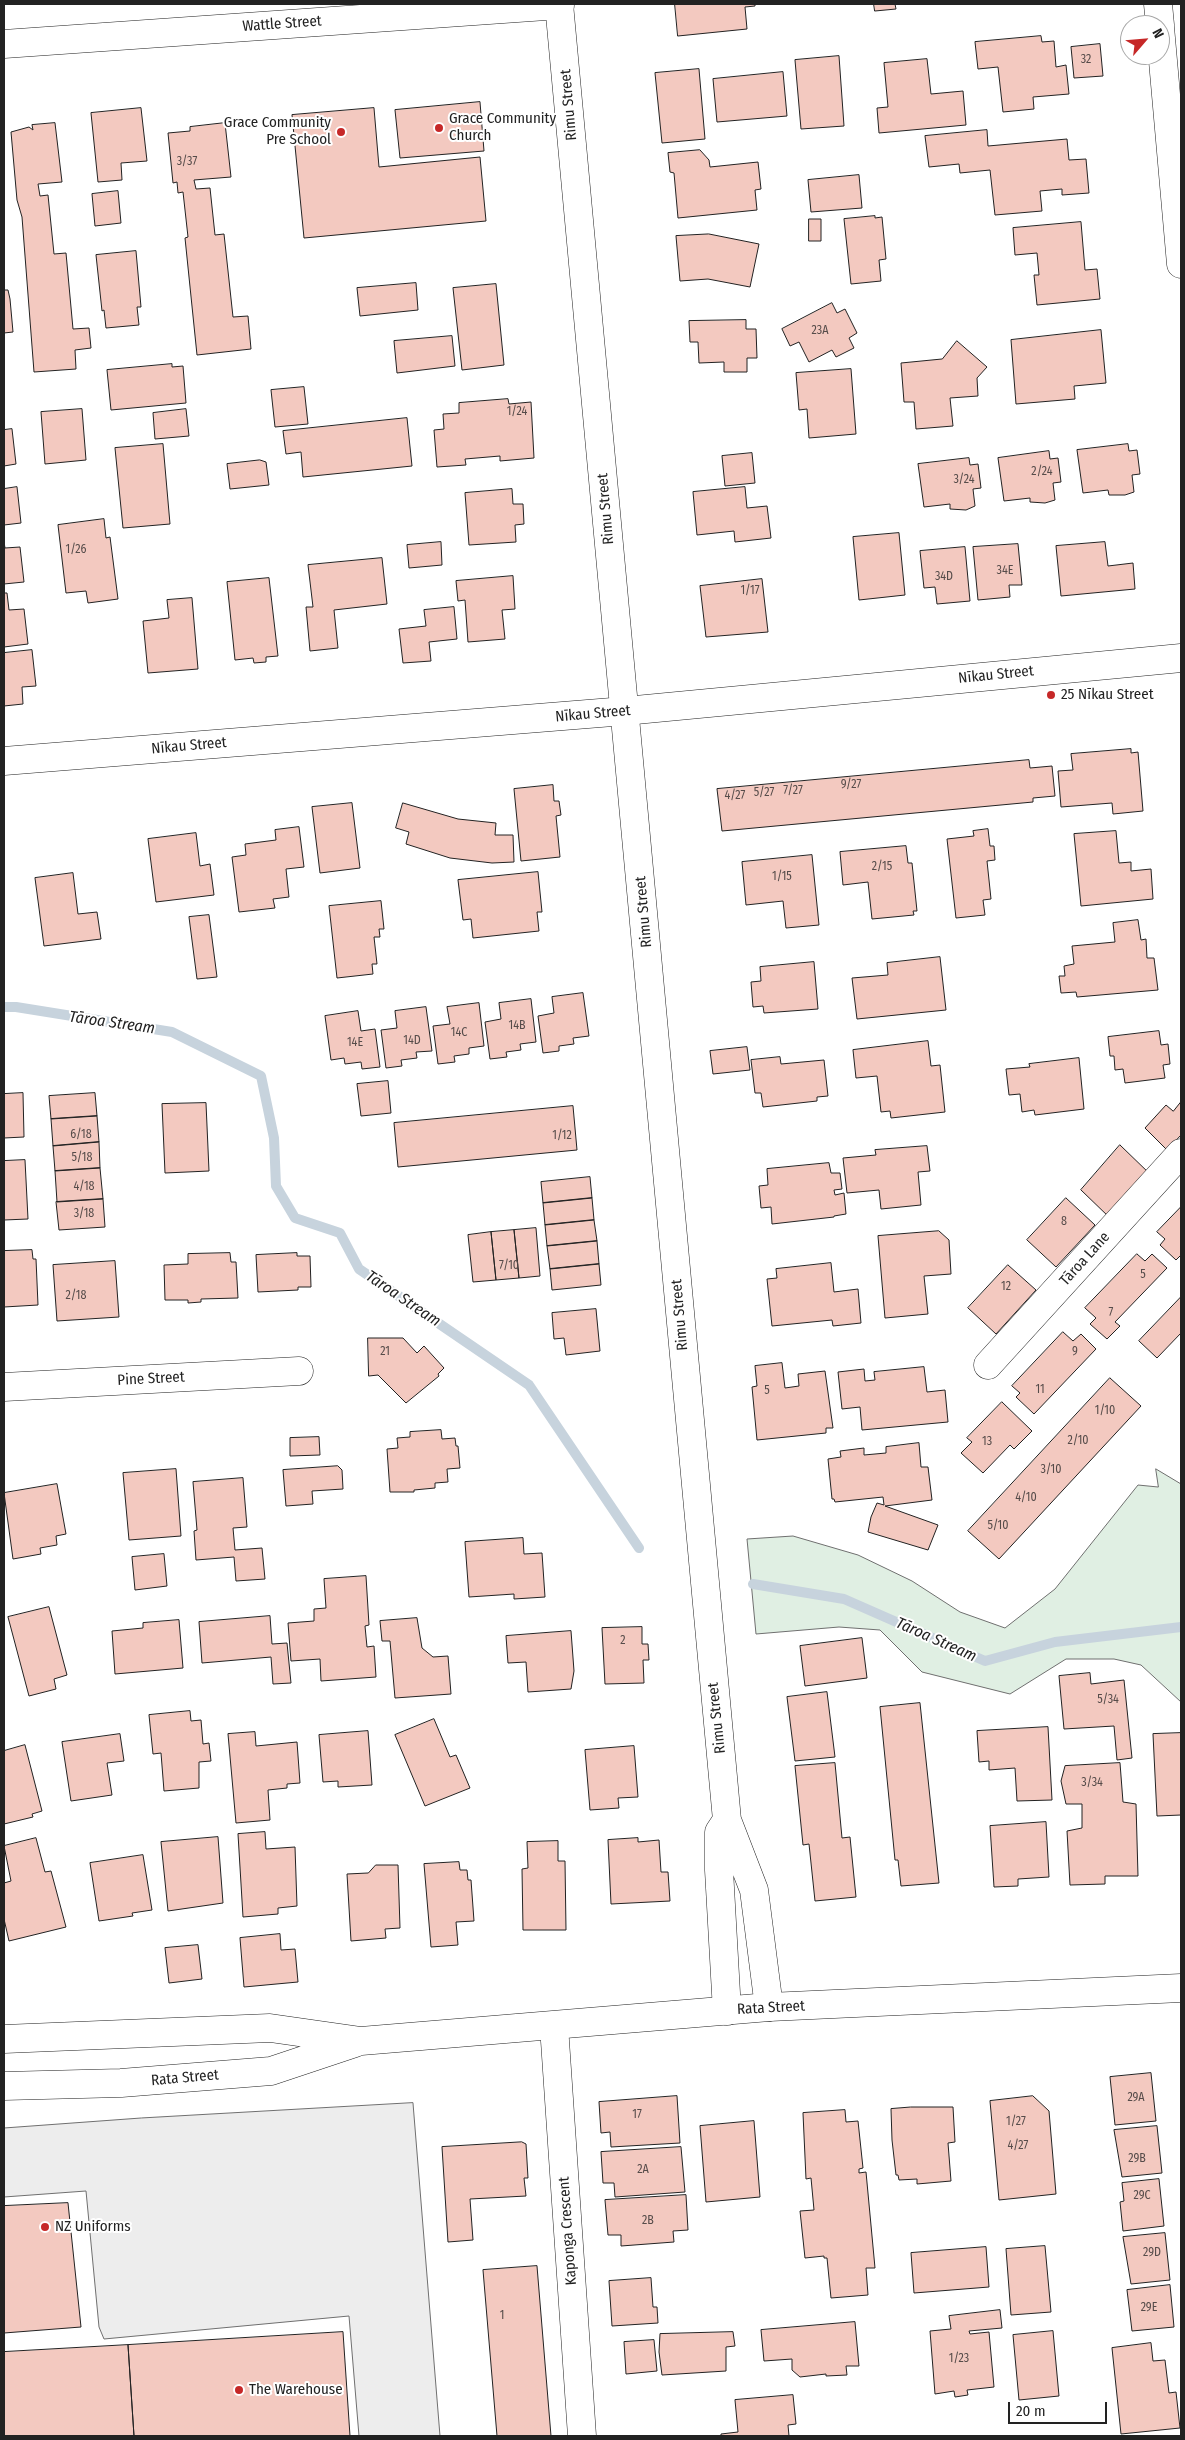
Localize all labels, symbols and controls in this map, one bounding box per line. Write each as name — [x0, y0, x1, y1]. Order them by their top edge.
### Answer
street label: Wattle Street — [242, 12, 322, 36]
north arrow — [1120, 15, 1170, 65]
text: N — [1148, 26, 1167, 41]
house number: 32 — [1081, 53, 1091, 67]
street label: Rimu Street — [557, 68, 581, 142]
place label: Grace Community Church — [449, 110, 556, 145]
place label: Grace Community Pre School — [224, 114, 331, 149]
marker: Grace Community Church — [433, 122, 445, 134]
marker: Grace Community Pre School — [335, 126, 347, 138]
house number: 3/37 — [177, 155, 197, 169]
house number: 23A — [812, 324, 828, 338]
house number: 1/24 — [507, 405, 527, 419]
house number: 2/24 — [1031, 465, 1053, 479]
street label: Rimu Street — [594, 472, 618, 546]
house number: 3/24 — [953, 473, 975, 487]
house number: 1/26 — [65, 543, 87, 557]
house number: 34E — [997, 564, 1013, 578]
house number: 34D — [935, 570, 953, 584]
house number: 1/17 — [740, 584, 760, 598]
street label: Nīkau Street — [957, 662, 1035, 688]
place label: 25 Nīkau Street — [1061, 686, 1154, 704]
marker: 25 Nīkau Street — [1045, 689, 1057, 701]
street label: Nīkau Street — [555, 702, 631, 726]
street label: Nīkau Street — [151, 734, 227, 758]
house number: 9/27 — [841, 778, 861, 792]
house number: 7/27 — [783, 784, 803, 798]
house number: 5/27 — [754, 786, 774, 800]
house number: 4/27 — [725, 789, 745, 803]
house number: 2/15 — [872, 860, 892, 874]
house number: 1/15 — [772, 870, 792, 884]
street label: Rimu Street — [632, 875, 656, 949]
water label: Tāroa Stream — [68, 1007, 156, 1039]
house number: 14B — [508, 1019, 526, 1033]
house number: 14C — [451, 1026, 467, 1040]
house number: 14D — [403, 1034, 421, 1048]
house number: 14E — [347, 1036, 363, 1050]
house number: 6/18 — [70, 1128, 92, 1142]
house number: 1/12 — [552, 1129, 572, 1143]
house number: 5/18 — [72, 1151, 92, 1165]
house number: 4/18 — [73, 1180, 95, 1194]
house number: 3/18 — [74, 1207, 94, 1221]
house number: 8 — [1061, 1215, 1067, 1229]
street label: Tāroa Lane — [1056, 1228, 1114, 1290]
house number: 7/10 — [499, 1259, 519, 1273]
water label: Tāroa Stream — [362, 1267, 444, 1331]
house number: 5 — [1140, 1268, 1146, 1282]
street label: Rimu Street — [668, 1278, 692, 1352]
house number: 12 — [1001, 1280, 1011, 1294]
house number: 2/18 — [66, 1289, 86, 1303]
house number: 7 — [1109, 1306, 1113, 1320]
house number: 21 — [380, 1345, 390, 1359]
house number: 9 — [1072, 1345, 1078, 1359]
street label: Pine Street — [117, 1368, 185, 1390]
house number: 11 — [1035, 1383, 1045, 1397]
house number: 5 — [764, 1384, 770, 1398]
house number: 1/10 — [1095, 1404, 1115, 1418]
house number: 2/10 — [1067, 1434, 1089, 1448]
house number: 13 — [982, 1435, 992, 1449]
house number: 3/10 — [1041, 1463, 1061, 1477]
house number: 4/10 — [1015, 1491, 1037, 1505]
house number: 5/10 — [987, 1519, 1009, 1533]
water label: Tāroa Stream — [893, 1614, 979, 1666]
house number: 2 — [620, 1634, 626, 1648]
street label: Rimu Street — [704, 1681, 730, 1755]
house number: 5/34 — [1097, 1693, 1119, 1707]
house number: 3/34 — [1081, 1776, 1103, 1790]
street label: Rata Street — [737, 1997, 805, 2019]
street label: Rata Street — [150, 2066, 220, 2090]
house number: 29A — [1127, 2091, 1145, 2105]
house number: 17 — [632, 2108, 642, 2122]
house number: 1/27 — [1006, 2115, 1026, 2129]
house number: 4/27 — [1008, 2139, 1028, 2153]
house number: 29B — [1128, 2152, 1146, 2166]
house number: 2A — [637, 2163, 649, 2177]
street label: Kaponga Crescent — [555, 2176, 581, 2286]
house number: 29C — [1133, 2189, 1151, 2203]
house number: 2B — [642, 2214, 654, 2228]
place label: NZ Uniforms — [55, 2218, 131, 2236]
marker: NZ Uniforms — [39, 2221, 51, 2233]
house number: 29D — [1143, 2246, 1161, 2260]
house number: 29E — [1141, 2301, 1157, 2315]
house number: 1 — [500, 2309, 504, 2323]
house number: 1/23 — [949, 2352, 969, 2366]
place label: The Warehouse — [249, 2381, 343, 2399]
marker: The Warehouse — [233, 2384, 245, 2396]
scale bar — [1010, 2392, 1109, 2424]
text: 20 m — [1016, 2402, 1046, 2420]

